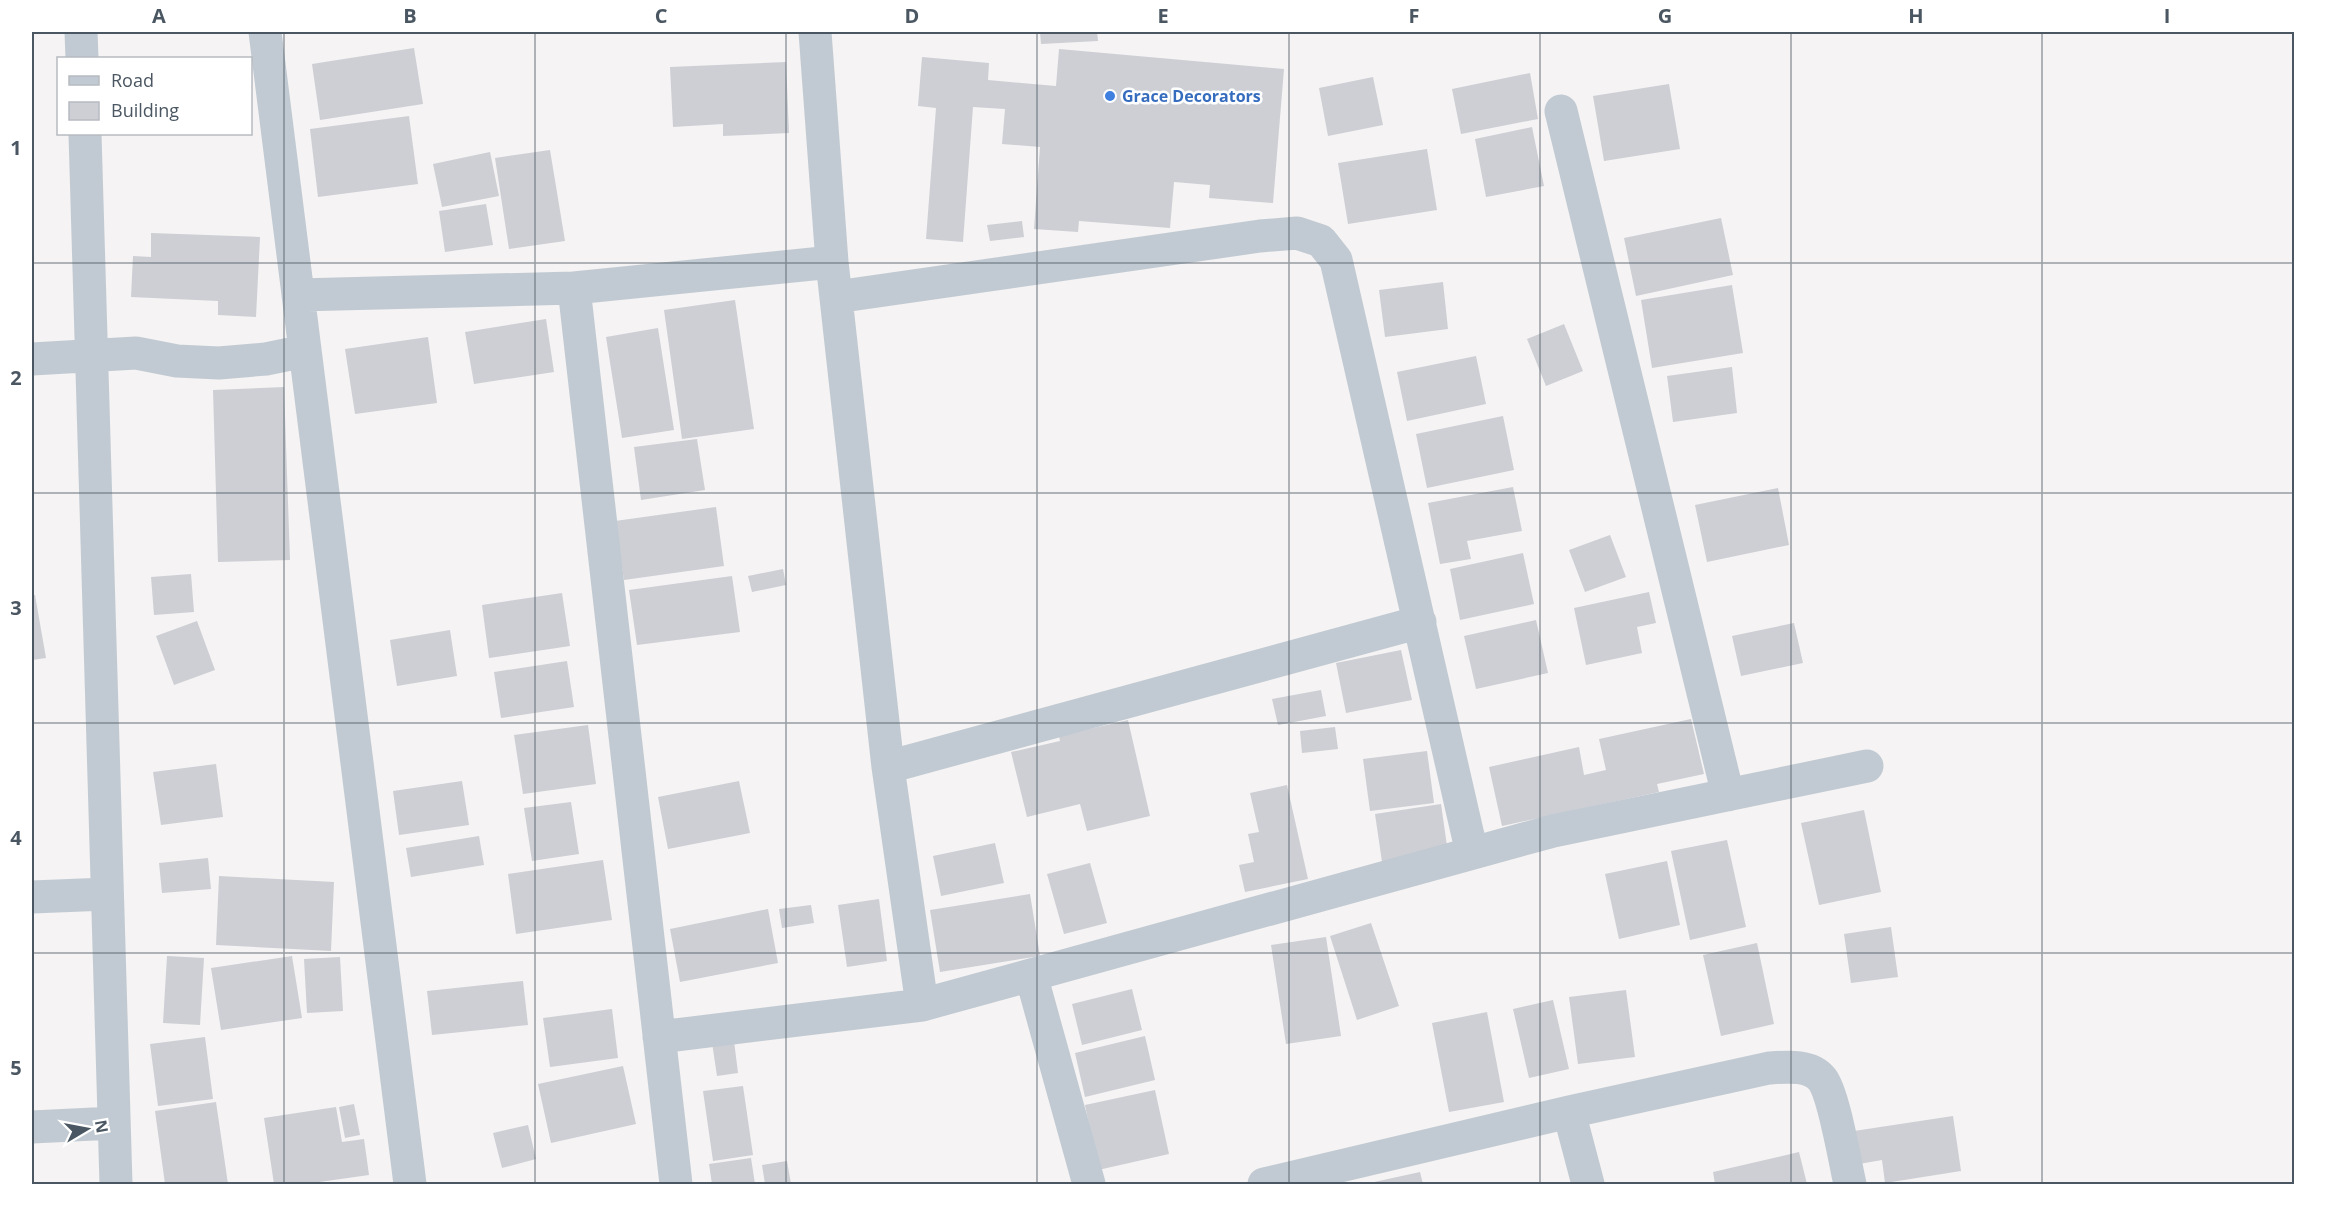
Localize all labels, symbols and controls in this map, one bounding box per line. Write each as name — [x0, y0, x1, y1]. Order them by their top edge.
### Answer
text: A — [152, 2, 166, 29]
text: B — [403, 2, 417, 29]
text: C — [655, 2, 668, 29]
text: D — [905, 2, 919, 29]
text: E — [1157, 2, 1169, 29]
text: F — [1409, 2, 1419, 29]
text: G — [1658, 2, 1672, 29]
text: H — [1908, 2, 1924, 29]
text: I — [2164, 2, 2170, 29]
legend — [57, 57, 252, 135]
text: Road — [111, 68, 154, 92]
place label: Grace Decorators — [1122, 85, 1261, 107]
marker: Grace Decorators — [1103, 89, 1117, 103]
text: Building — [111, 98, 179, 122]
text: 1 — [10, 134, 22, 161]
text: 2 — [10, 364, 22, 391]
text: 3 — [10, 594, 22, 621]
text: 4 — [10, 824, 22, 851]
text: 5 — [10, 1054, 22, 1081]
north arrow — [57, 1099, 117, 1159]
text: N — [90, 1118, 114, 1135]

